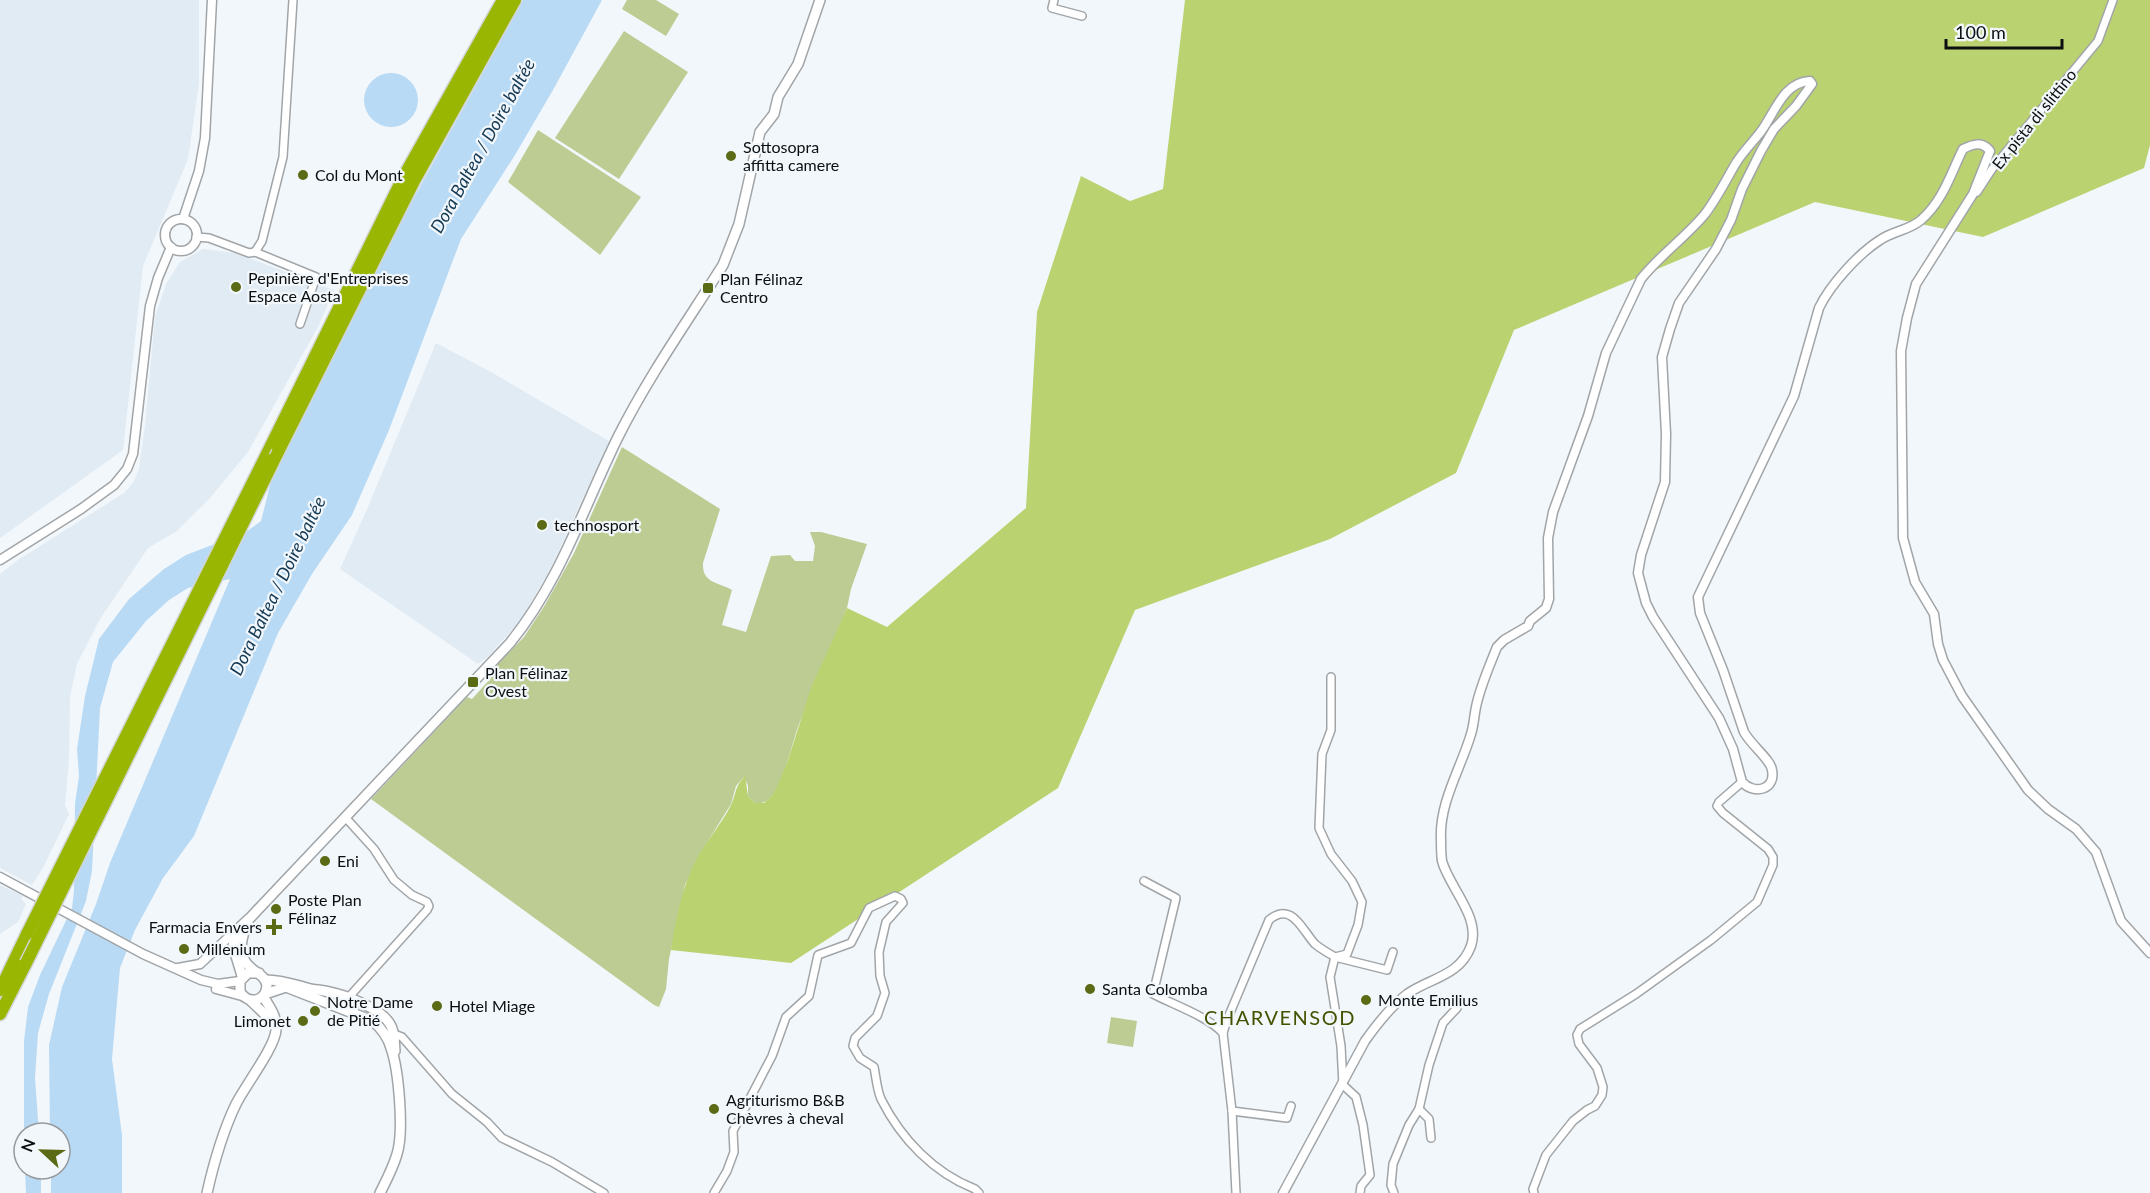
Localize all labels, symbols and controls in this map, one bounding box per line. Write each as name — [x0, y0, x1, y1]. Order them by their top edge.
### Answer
scale bar — [1946, 12, 2062, 50]
text: 100 m — [1955, 21, 2006, 43]
water label: Dora Baltea / Doire baltée — [425, 54, 539, 237]
street label: Ex pista di slittino — [1987, 65, 2080, 173]
place label: Sottosopra affitta camere — [743, 137, 839, 174]
marker: Sottosopra affitta camere — [724, 149, 738, 163]
place label: Col du Mont — [315, 165, 403, 184]
marker: Col du Mont — [296, 168, 310, 182]
place label: Pepinière d'Entreprises Espace Aosta — [248, 268, 408, 305]
place label: Plan Félinaz Centro — [720, 269, 803, 306]
marker: Pepinière d'Entreprises Espace Aosta — [229, 280, 243, 294]
marker: Plan Félinaz Centro — [701, 281, 715, 295]
water label: Dora Baltea / Doire baltée — [224, 493, 330, 678]
place label: technosport — [554, 515, 640, 534]
marker: technosport — [535, 518, 549, 532]
place label: Plan Félinaz Ovest — [485, 663, 568, 700]
marker: Plan Félinaz Ovest — [466, 675, 480, 689]
place label: Eni — [337, 851, 359, 870]
marker: Eni — [318, 854, 332, 868]
place label: Poste Plan Félinaz — [288, 890, 362, 927]
marker: Poste Plan Félinaz — [269, 902, 283, 916]
place label: Farmacia Envers — [149, 917, 262, 936]
marker: Farmacia Envers — [267, 920, 281, 934]
place label: Millenium — [196, 939, 265, 958]
marker: Millenium — [177, 942, 191, 956]
place label: Santa Colomba — [1102, 979, 1208, 998]
marker: Santa Colomba — [1083, 982, 1097, 996]
place label: Monte Emilius — [1378, 990, 1478, 1009]
place label: Notre Dame de Pitié — [327, 992, 413, 1029]
marker: Monte Emilius — [1359, 993, 1373, 1007]
place label: Hotel Miage — [449, 996, 535, 1015]
marker: Hotel Miage — [430, 999, 444, 1013]
marker: Notre Dame de Pitié — [308, 1004, 322, 1018]
district label: CHARVENSOD — [1204, 1005, 1356, 1029]
place label: Limonet — [234, 1011, 291, 1030]
marker: Limonet — [296, 1014, 310, 1028]
place label: Agriturismo B&B Chèvres à cheval — [726, 1090, 844, 1127]
marker: Agriturismo B&B Chèvres à cheval — [707, 1102, 721, 1116]
north arrow — [12, 1121, 72, 1181]
text: N — [17, 1136, 39, 1154]

